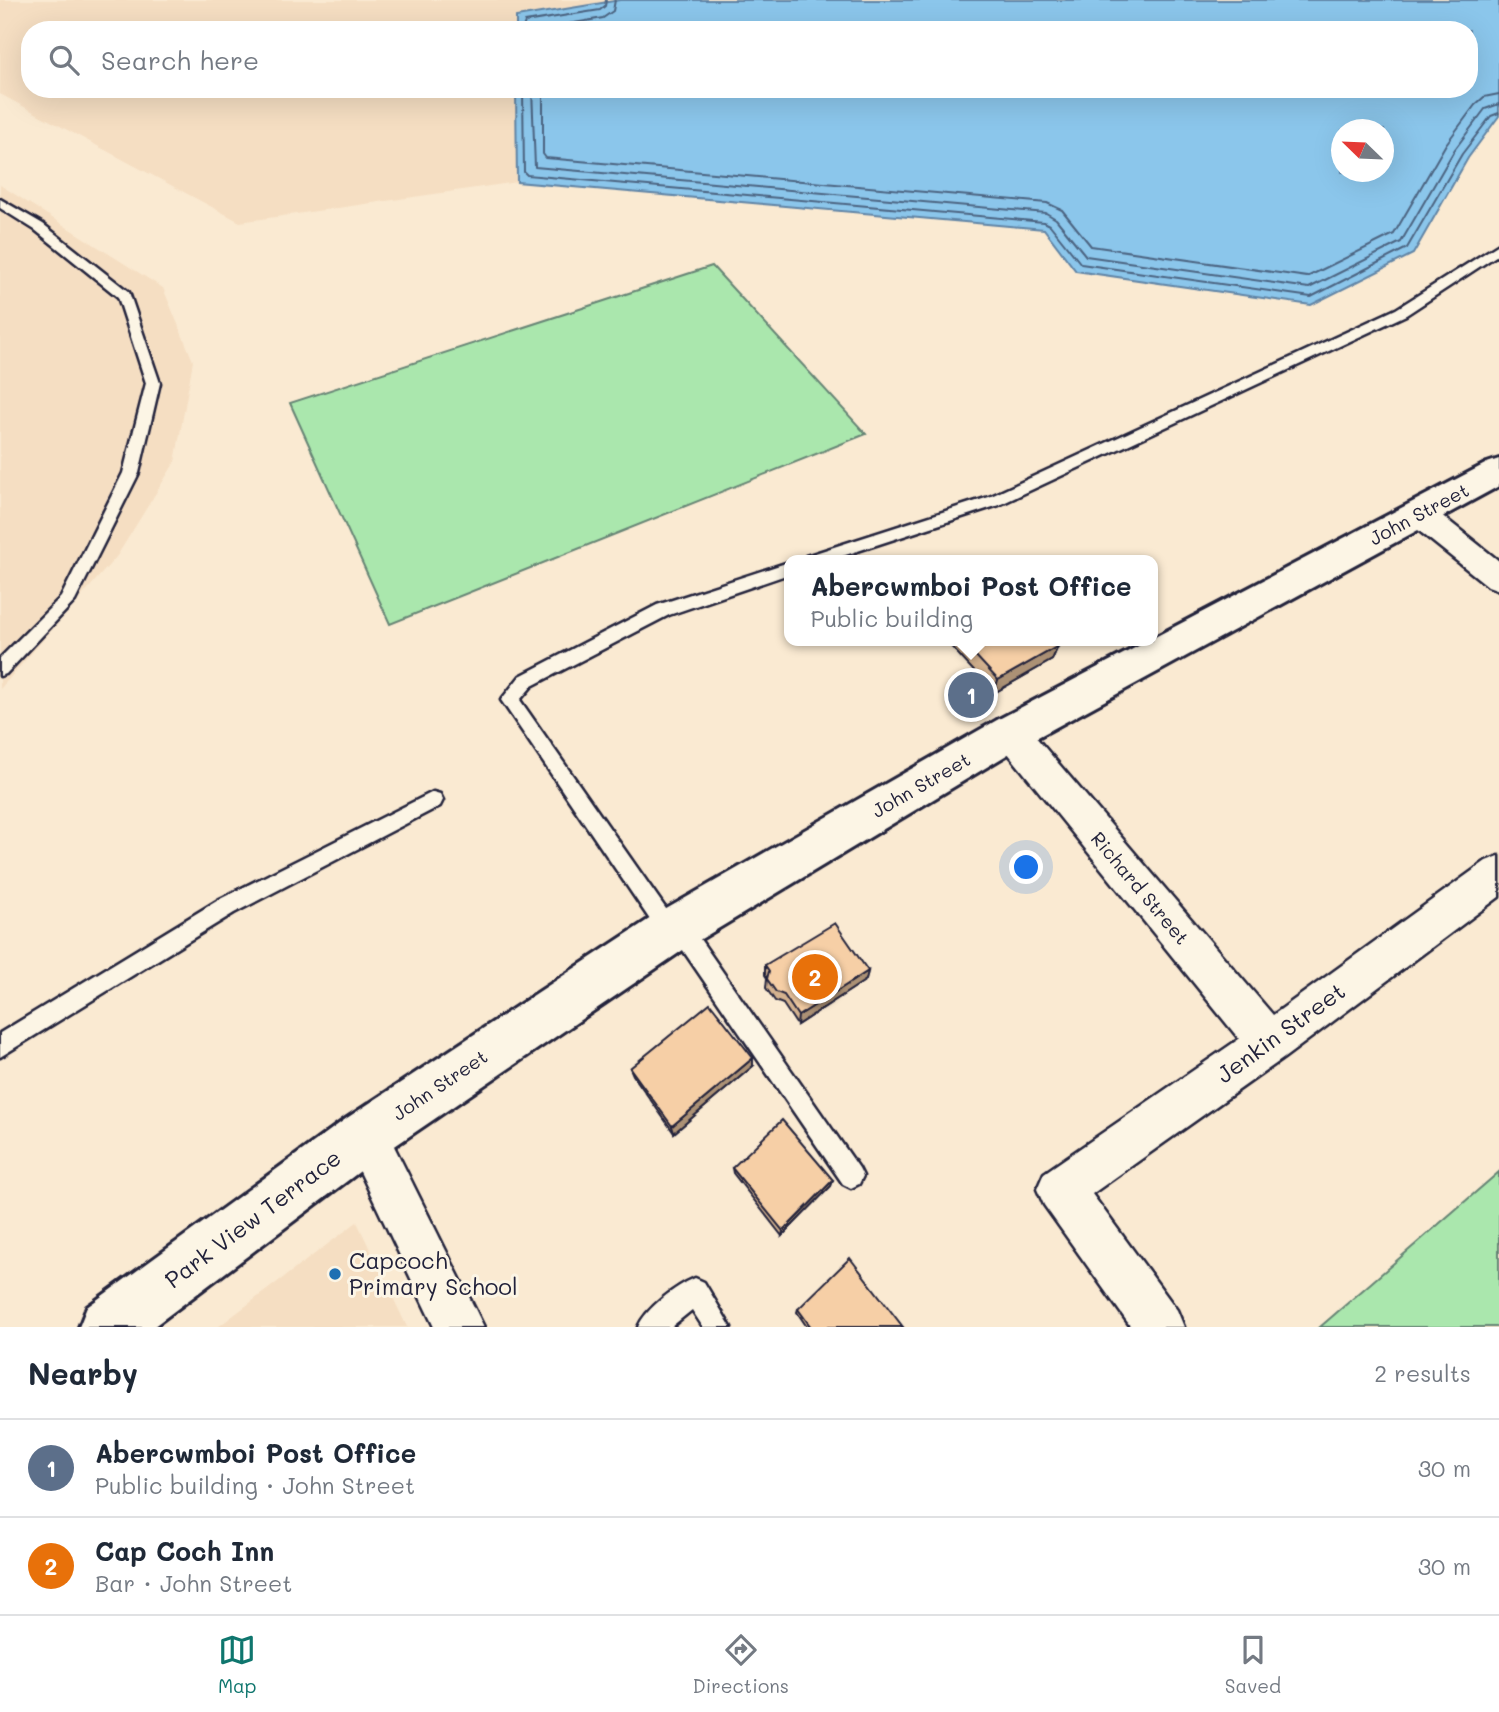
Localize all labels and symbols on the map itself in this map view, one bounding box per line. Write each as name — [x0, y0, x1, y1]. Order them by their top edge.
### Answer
north arrow — [1331, 119, 1394, 182]
street label: John Street — [1365, 477, 1473, 550]
pin: 1 — [948, 669, 994, 721]
street label: John Street — [867, 746, 974, 823]
street label: Richard Street — [1086, 826, 1195, 949]
your location — [1009, 850, 1043, 884]
pin: 2 — [792, 951, 838, 1003]
street label: Jenkin Street — [1210, 975, 1351, 1089]
street label: John Street — [387, 1044, 492, 1126]
street label: Park View Terrace — [158, 1142, 346, 1294]
place label: Capcoch Primary School — [349, 1245, 518, 1301]
marker: Capcoch Primary School — [327, 1266, 343, 1282]

